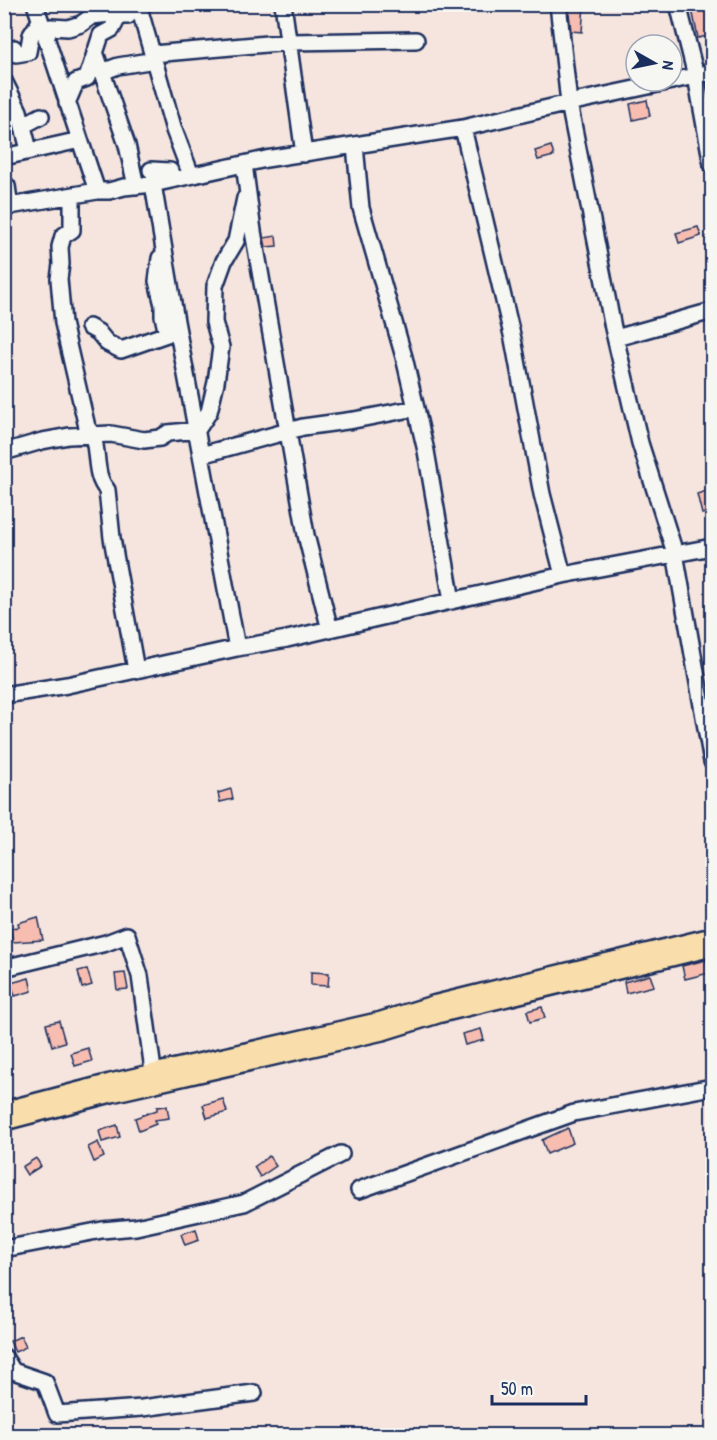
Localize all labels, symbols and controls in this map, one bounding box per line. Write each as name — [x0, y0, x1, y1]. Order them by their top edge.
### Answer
north arrow — [624, 33, 684, 93]
text: N — [657, 59, 680, 72]
scale bar — [492, 1368, 586, 1406]
text: 50 m — [501, 1376, 533, 1401]

